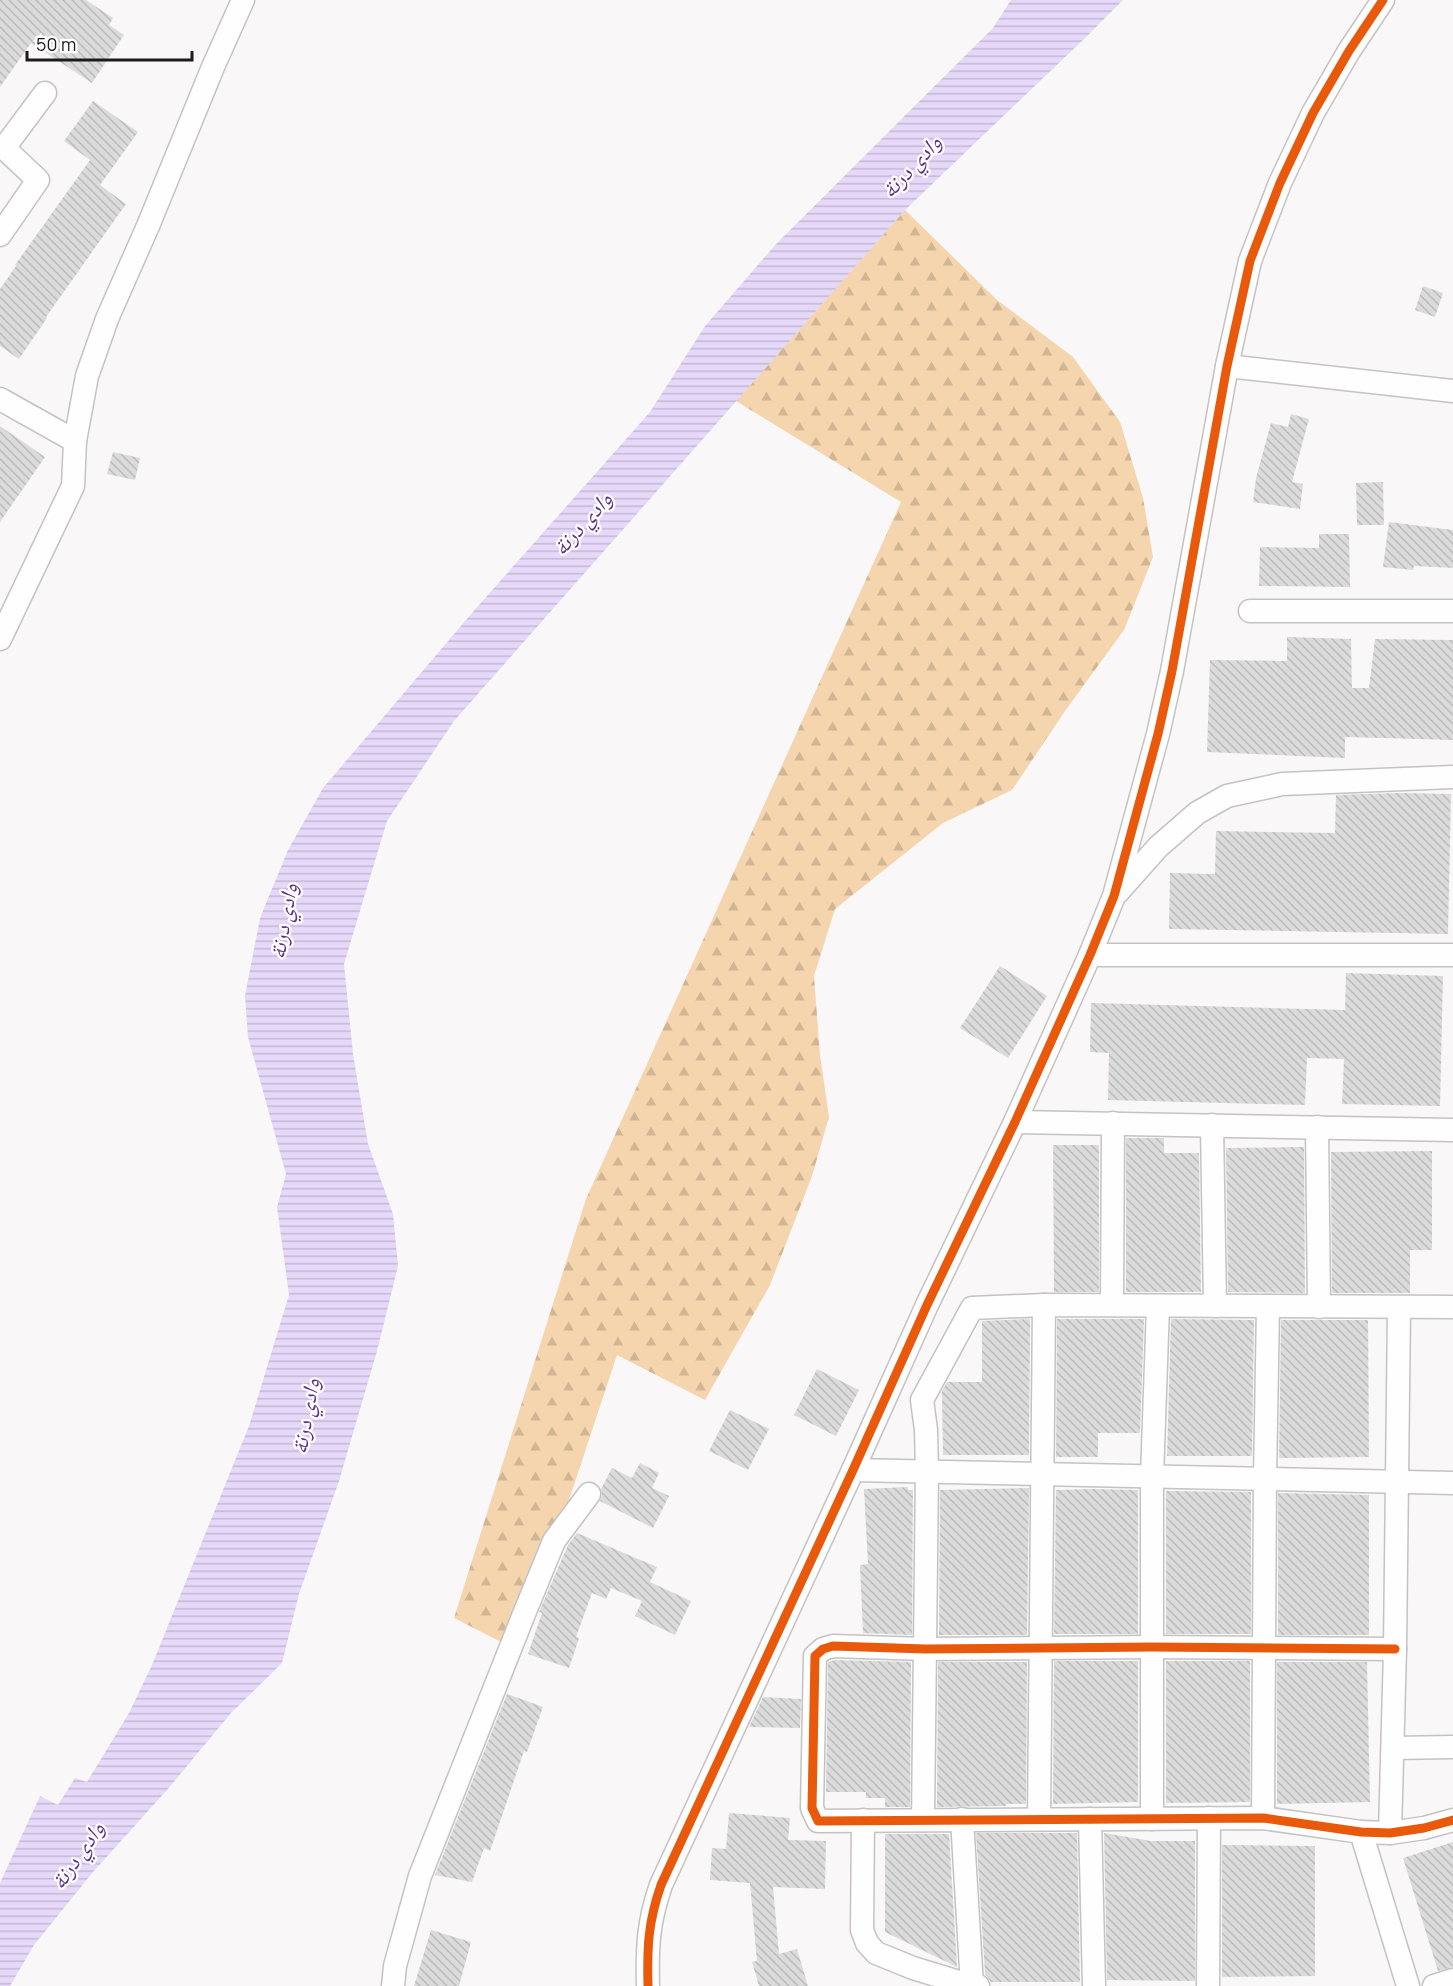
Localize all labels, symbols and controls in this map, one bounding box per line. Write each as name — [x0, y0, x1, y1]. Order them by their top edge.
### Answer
scale bar — [27, 24, 192, 62]
text: 50 m — [36, 32, 76, 56]
water label: وادي درنة — [874, 128, 950, 206]
water label: وادي درنة — [545, 485, 621, 563]
water label: وادي درنة — [262, 881, 307, 962]
water label: وادي درنة — [284, 1376, 329, 1457]
water label: وادي درنة — [43, 1815, 113, 1896]

